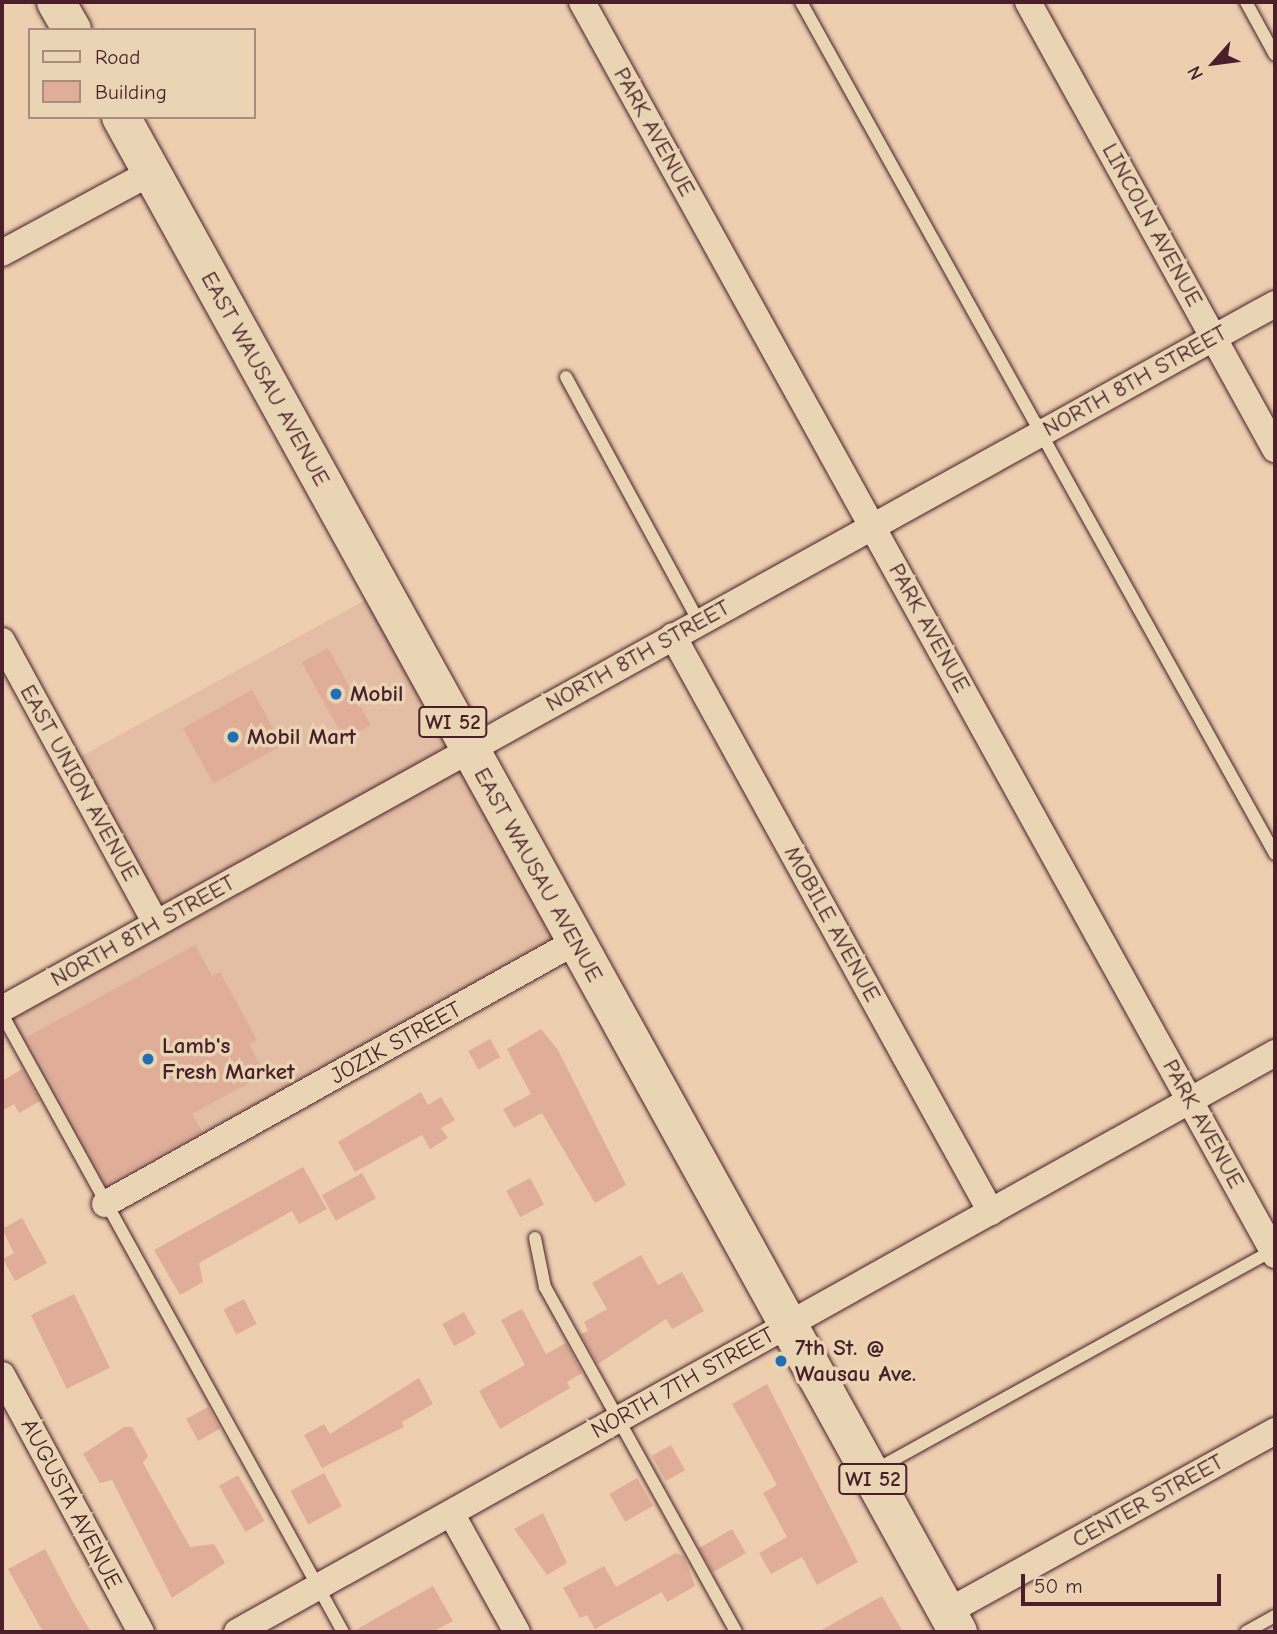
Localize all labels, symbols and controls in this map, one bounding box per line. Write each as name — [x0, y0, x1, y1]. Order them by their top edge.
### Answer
legend — [28, 28, 256, 119]
north arrow — [1179, 28, 1249, 98]
text: Road — [95, 45, 140, 69]
text: N — [1183, 62, 1208, 84]
street label: PARK AVENUE — [607, 63, 701, 201]
text: Building — [95, 80, 167, 104]
street label: LINCOLN AVENUE — [1096, 139, 1208, 311]
street label: EAST WAUSAU AVENUE — [195, 267, 335, 491]
street label: NORTH 8TH STREET — [1038, 319, 1232, 443]
street label: PARK AVENUE — [882, 559, 976, 697]
street label: NORTH 8TH STREET — [541, 594, 735, 718]
street label: EAST UNION AVENUE — [14, 680, 144, 886]
place label: Mobil — [350, 680, 404, 708]
marker: Mobil — [328, 686, 344, 702]
road number: WI 52 — [418, 704, 488, 740]
place label: Mobil Mart — [247, 723, 356, 751]
marker: Mobil Mart — [225, 729, 241, 745]
street label: EAST WAUSAU AVENUE — [468, 763, 608, 987]
street label: MOBILE AVENUE — [778, 841, 886, 1007]
street label: NORTH 8TH STREET — [46, 869, 240, 993]
street label: JOZIK STREET — [326, 996, 466, 1090]
place label: Lamb's Fresh Market — [162, 1032, 295, 1086]
marker: Lamb's Fresh Market — [140, 1051, 156, 1067]
street label: PARK AVENUE — [1156, 1055, 1250, 1193]
street label: NORTH 7TH STREET — [587, 1321, 779, 1445]
place label: 7th St. @ Wausau Ave. — [795, 1334, 916, 1388]
marker: 7th St. @ Wausau Ave. — [773, 1353, 789, 1369]
street label: AUGUSTA AVENUE — [14, 1414, 128, 1594]
street label: CENTER STREET — [1068, 1448, 1228, 1554]
road number: WI 52 — [838, 1462, 908, 1496]
scale bar — [1025, 1560, 1224, 1604]
text: 50 m — [1034, 1574, 1083, 1598]

